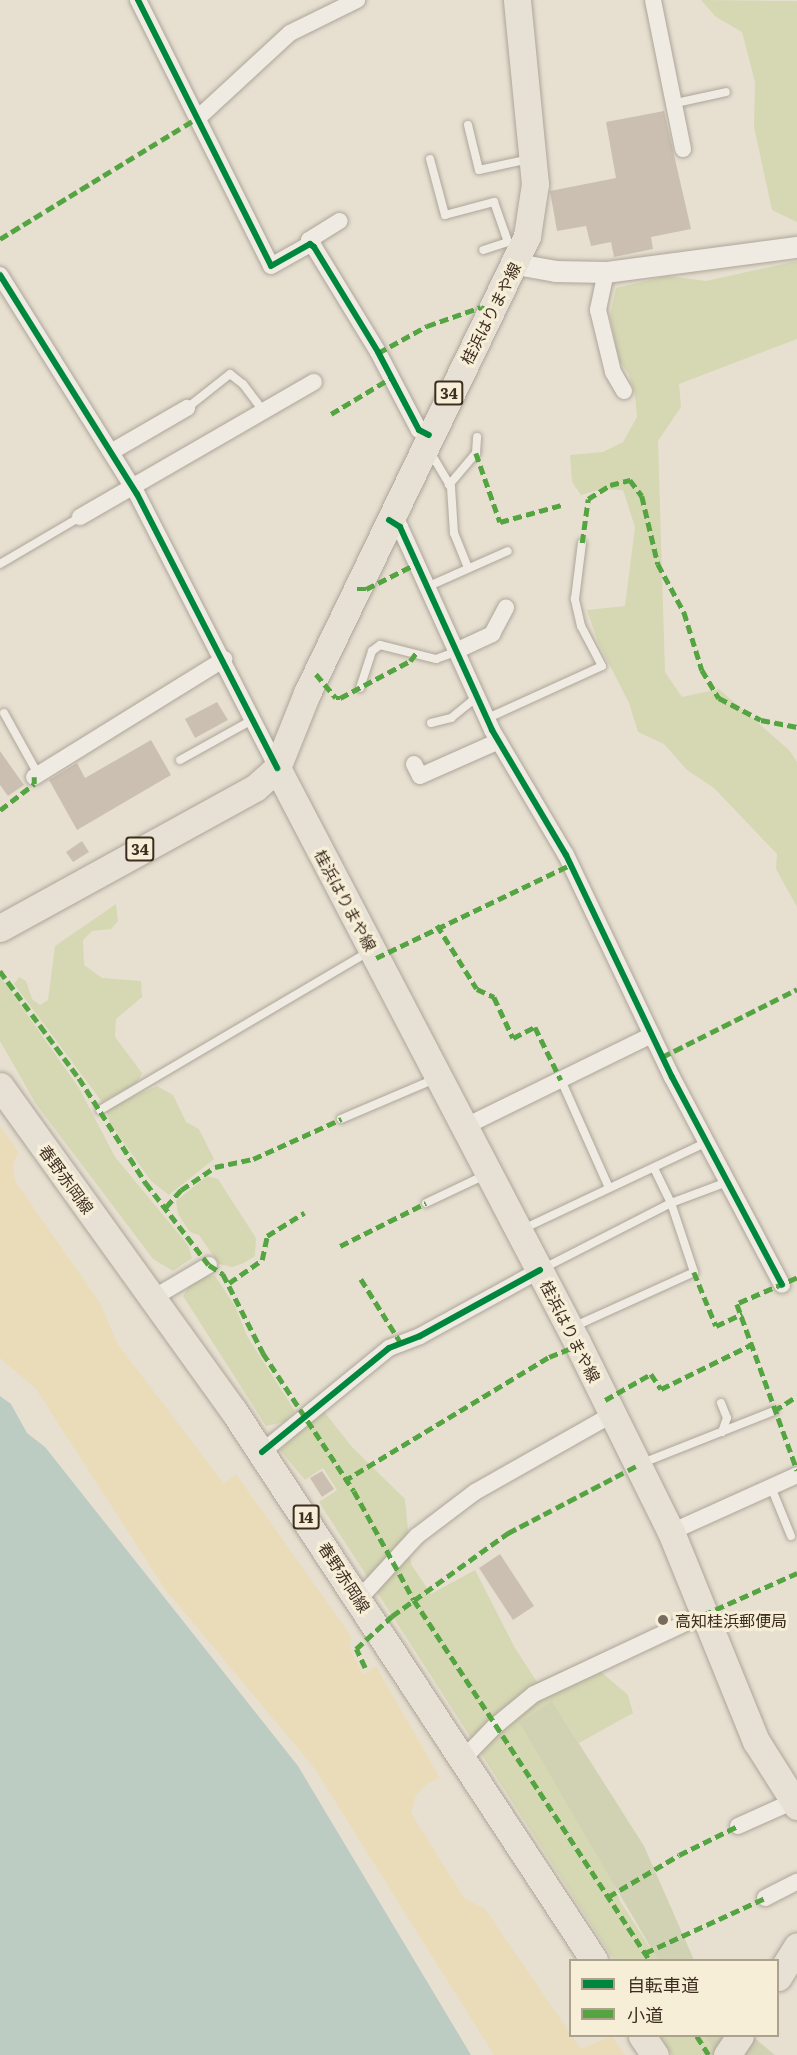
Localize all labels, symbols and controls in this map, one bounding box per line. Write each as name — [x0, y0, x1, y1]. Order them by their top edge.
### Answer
street label: 桂浜はりまや線 — [456, 259, 524, 367]
road number: 34 — [434, 381, 464, 405]
road number: 34 — [125, 837, 155, 861]
street label: 桂浜はりまや線 — [311, 846, 381, 954]
street label: 春野赤岡線 — [36, 1141, 98, 1217]
street label: 桂浜はりまや線 — [537, 1277, 605, 1385]
road number: 14 — [292, 1505, 320, 1529]
street label: 春野赤岡線 — [315, 1538, 375, 1616]
place label: 高知桂浜郵便局 — [675, 1610, 787, 1630]
marker: 高知桂浜郵便局 — [656, 1613, 670, 1627]
legend — [569, 1959, 779, 2037]
text: 自転車道 — [627, 1971, 699, 1998]
text: 小道 — [627, 2001, 663, 2028]

